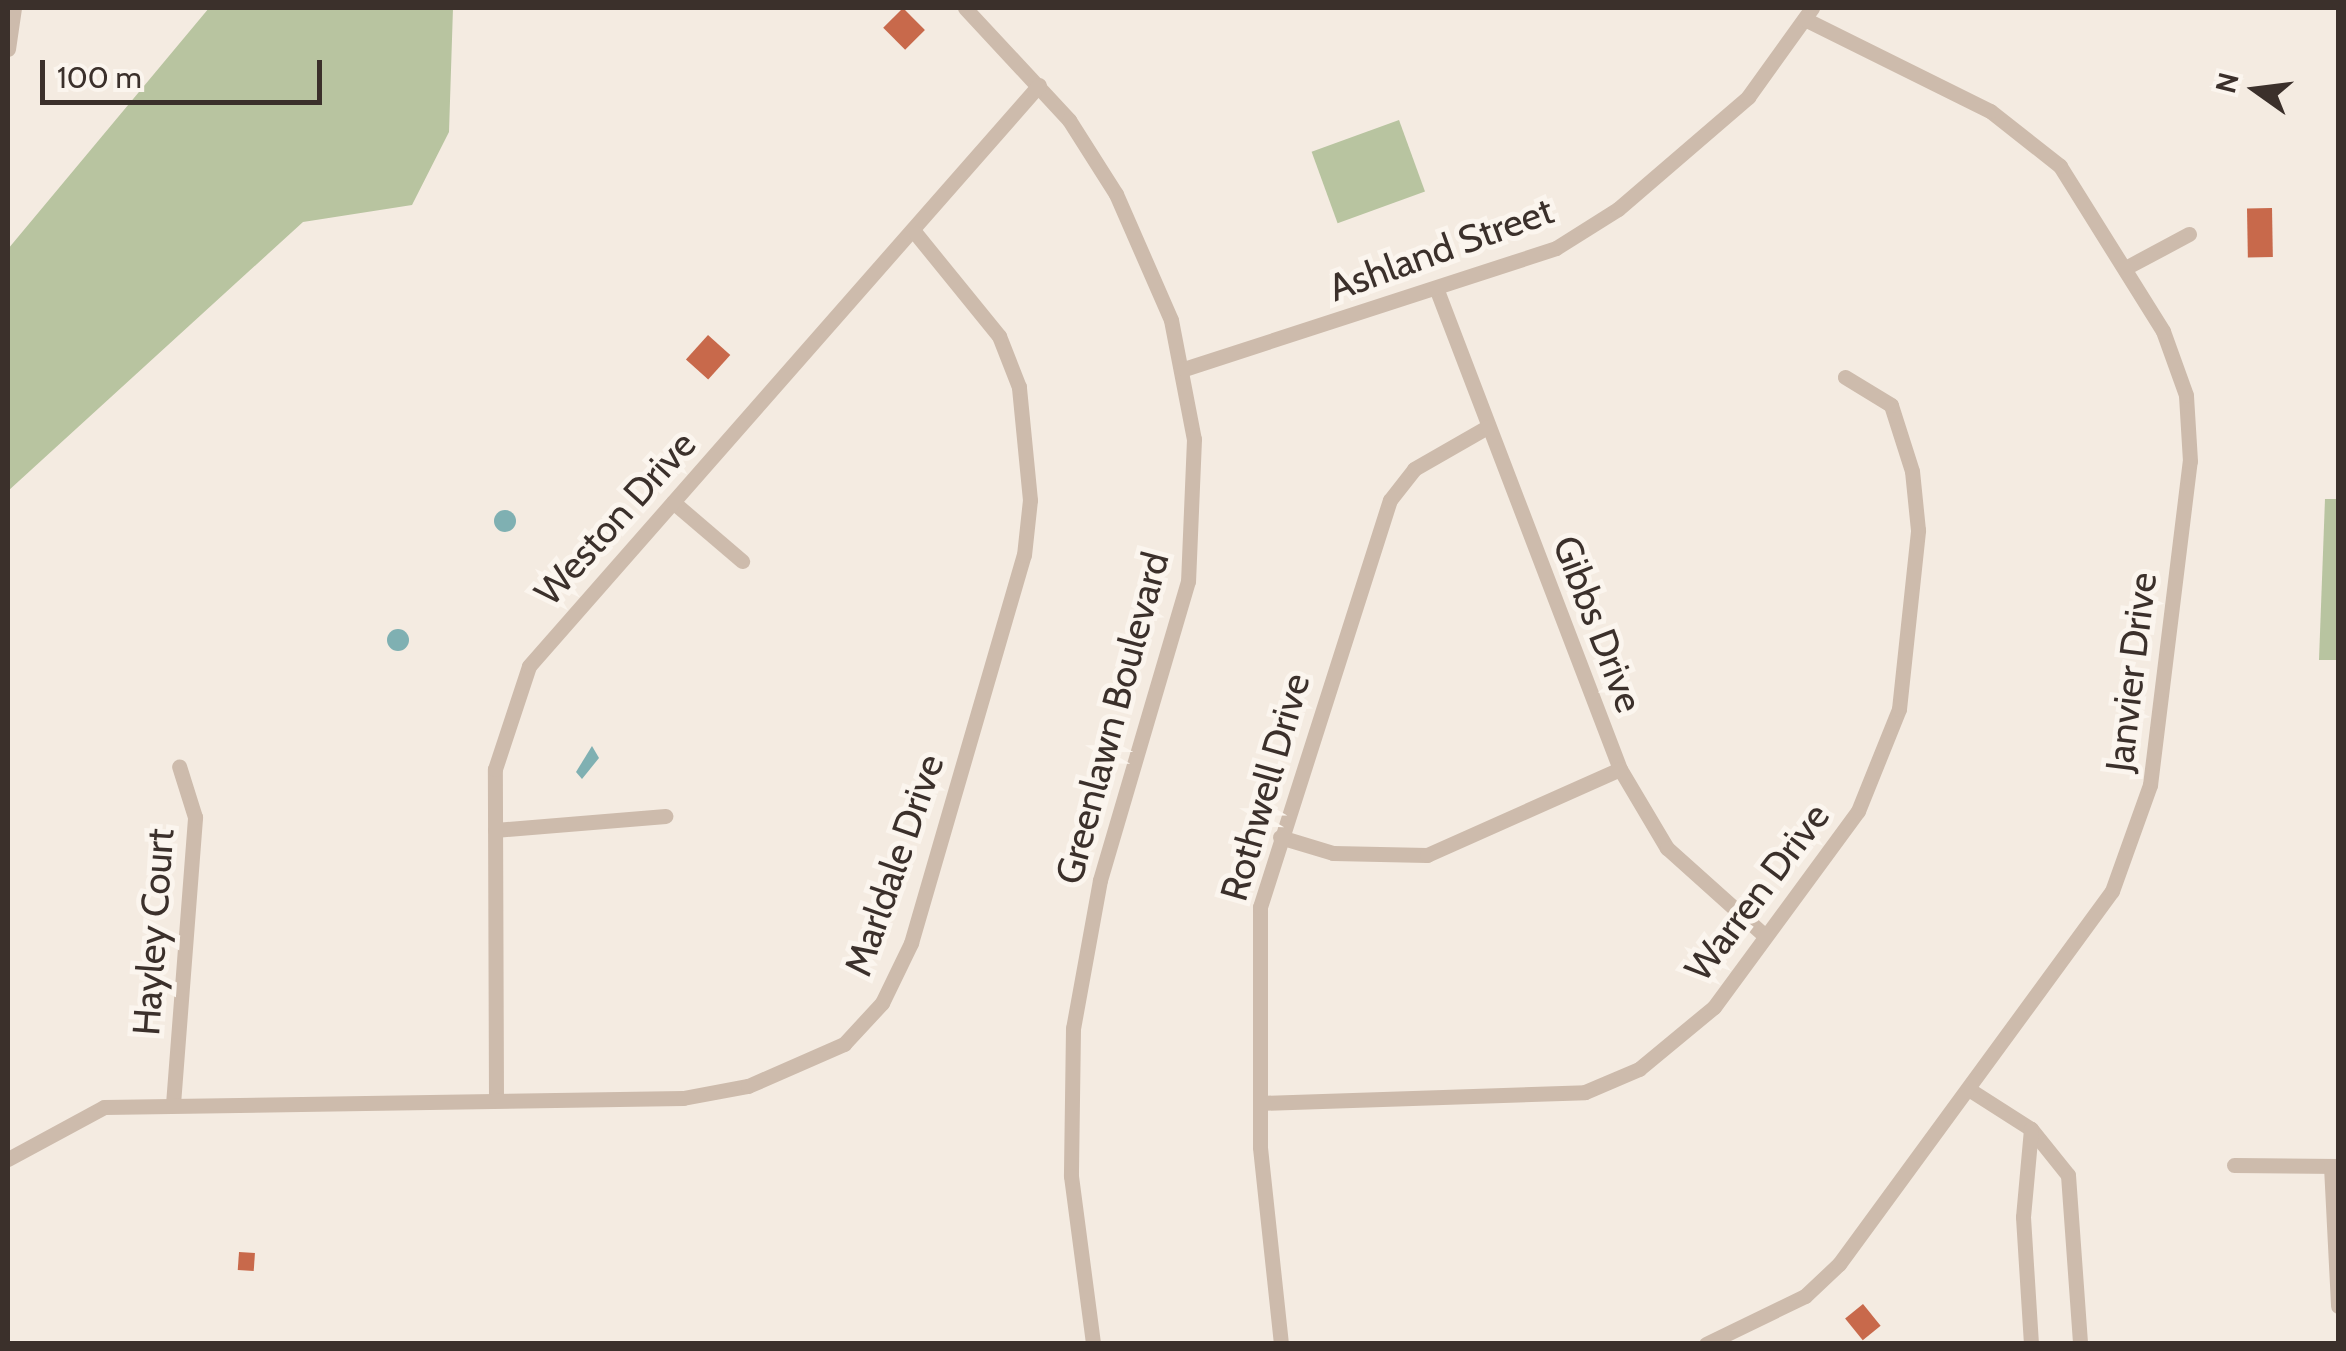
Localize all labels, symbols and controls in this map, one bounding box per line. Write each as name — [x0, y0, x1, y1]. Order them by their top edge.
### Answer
scale bar — [45, 40, 328, 102]
north arrow — [2206, 40, 2306, 140]
text: 100 m — [57, 59, 142, 96]
text: N — [2208, 69, 2246, 96]
street label: Ashland Street — [1323, 187, 1559, 311]
street label: Weston Drive — [525, 422, 705, 614]
street label: Gibbs Drive — [1544, 529, 1652, 719]
street label: Greenlawn Boulevard — [1046, 547, 1178, 889]
street label: Janvier Drive — [2096, 570, 2166, 774]
street label: Rothwell Drive — [1211, 668, 1319, 906]
street label: Marldale Drive — [835, 748, 953, 982]
street label: Warren Drive — [1675, 794, 1839, 990]
street label: Hayley Court — [123, 827, 183, 1037]

